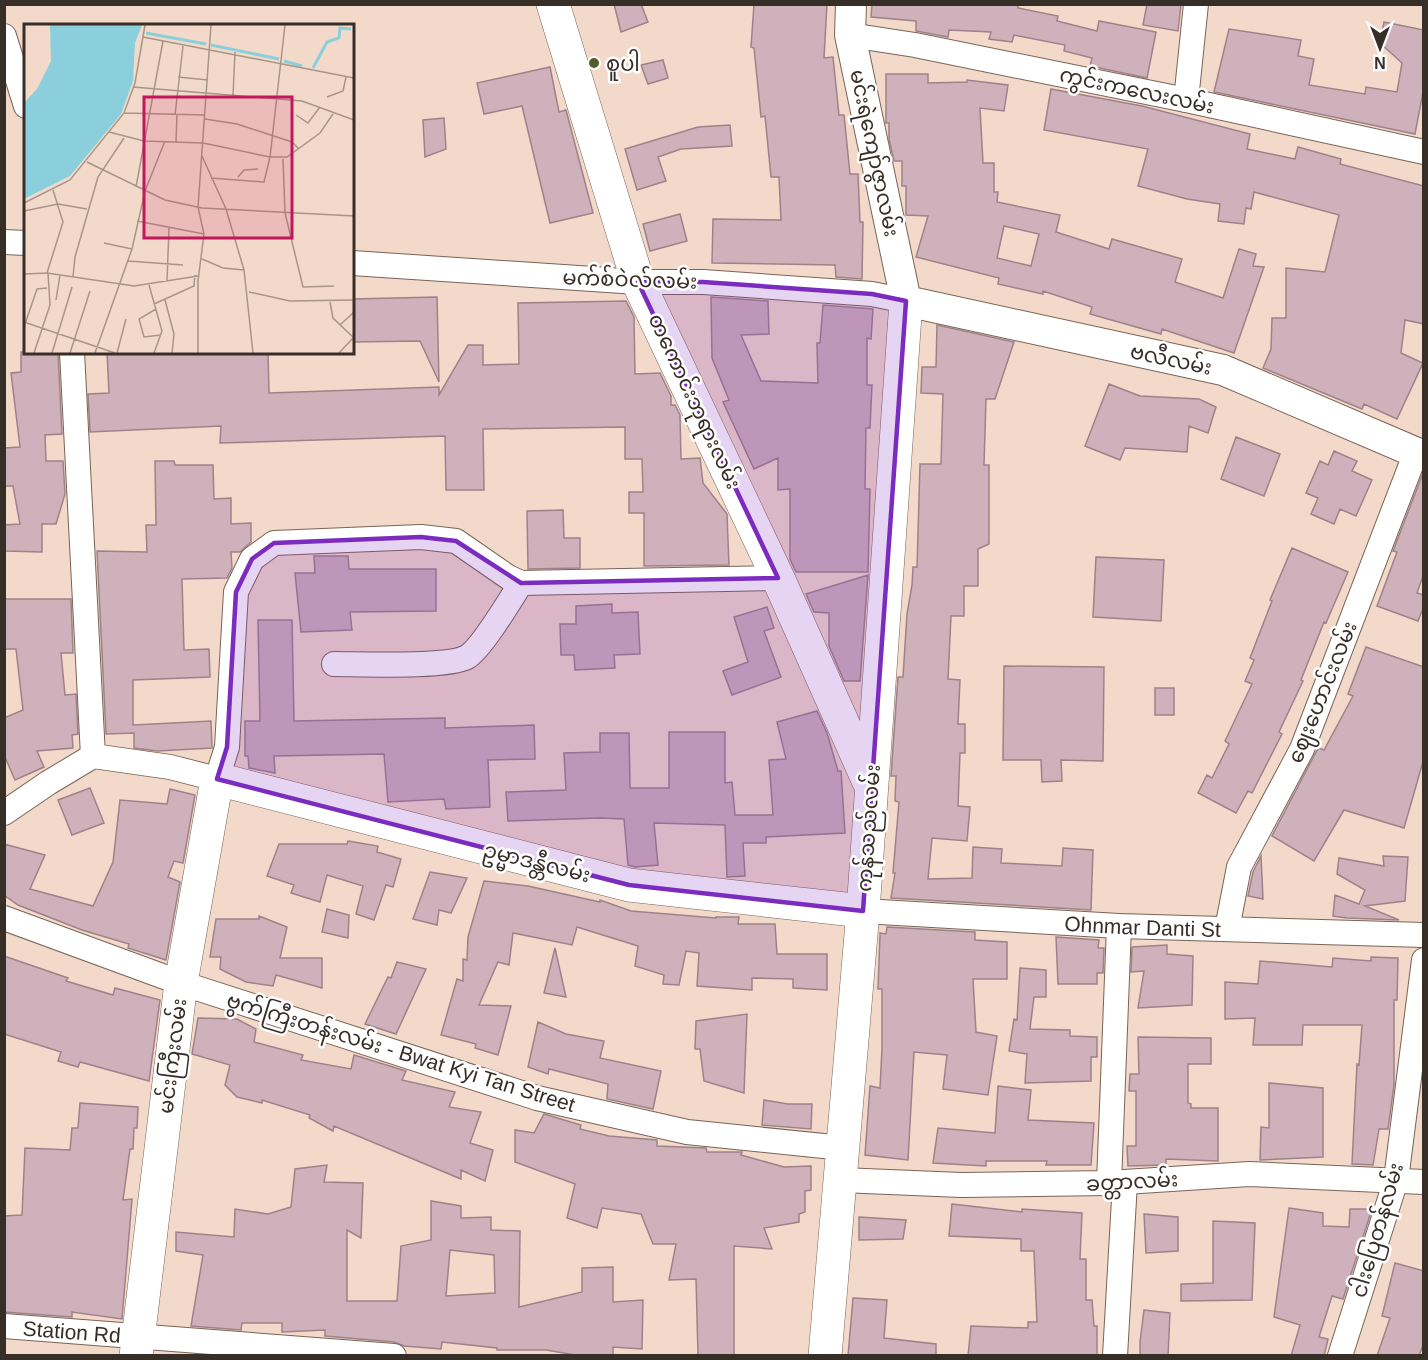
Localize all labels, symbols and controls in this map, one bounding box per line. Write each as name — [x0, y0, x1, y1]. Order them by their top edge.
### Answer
north arrow — [1350, 18, 1410, 78]
inset map — [24, 24, 354, 354]
place label: စူပါ — [606, 49, 640, 81]
text: N — [1374, 54, 1386, 71]
marker: စူပါ — [587, 56, 601, 70]
street label: ကွင်းကလေးလမ်း — [1057, 59, 1217, 122]
street label: မင်းရဲကျော်ဇွာလမ်း — [839, 67, 908, 240]
street label: မက်စ်ဝဲလ်လမ်း — [562, 261, 698, 293]
street label: တကောင်းဘုရားလမ်း — [639, 308, 749, 495]
street label: ဗလီလမ်း — [1128, 335, 1215, 379]
street label: ဈေးဟောင်းလမ်း — [1279, 616, 1366, 768]
street label: ကုန်သည်လမ်း — [848, 763, 890, 893]
street label: ဥမ္မာဒန္တီလမ်း — [480, 834, 594, 893]
street label: Ohnmar Danti St — [1064, 911, 1221, 941]
street label: ဗွက်ကြီးတန်းလမ်း - Bwat Kyi Tan Street — [222, 984, 579, 1122]
street label: မင်းကြီးလမ်း — [150, 997, 196, 1116]
street label: ငါးပြေတန်လမ်း — [1343, 1159, 1413, 1302]
street label: ခတ္တာလမ်း — [1085, 1163, 1179, 1201]
street label: Station Rd — [22, 1316, 122, 1346]

